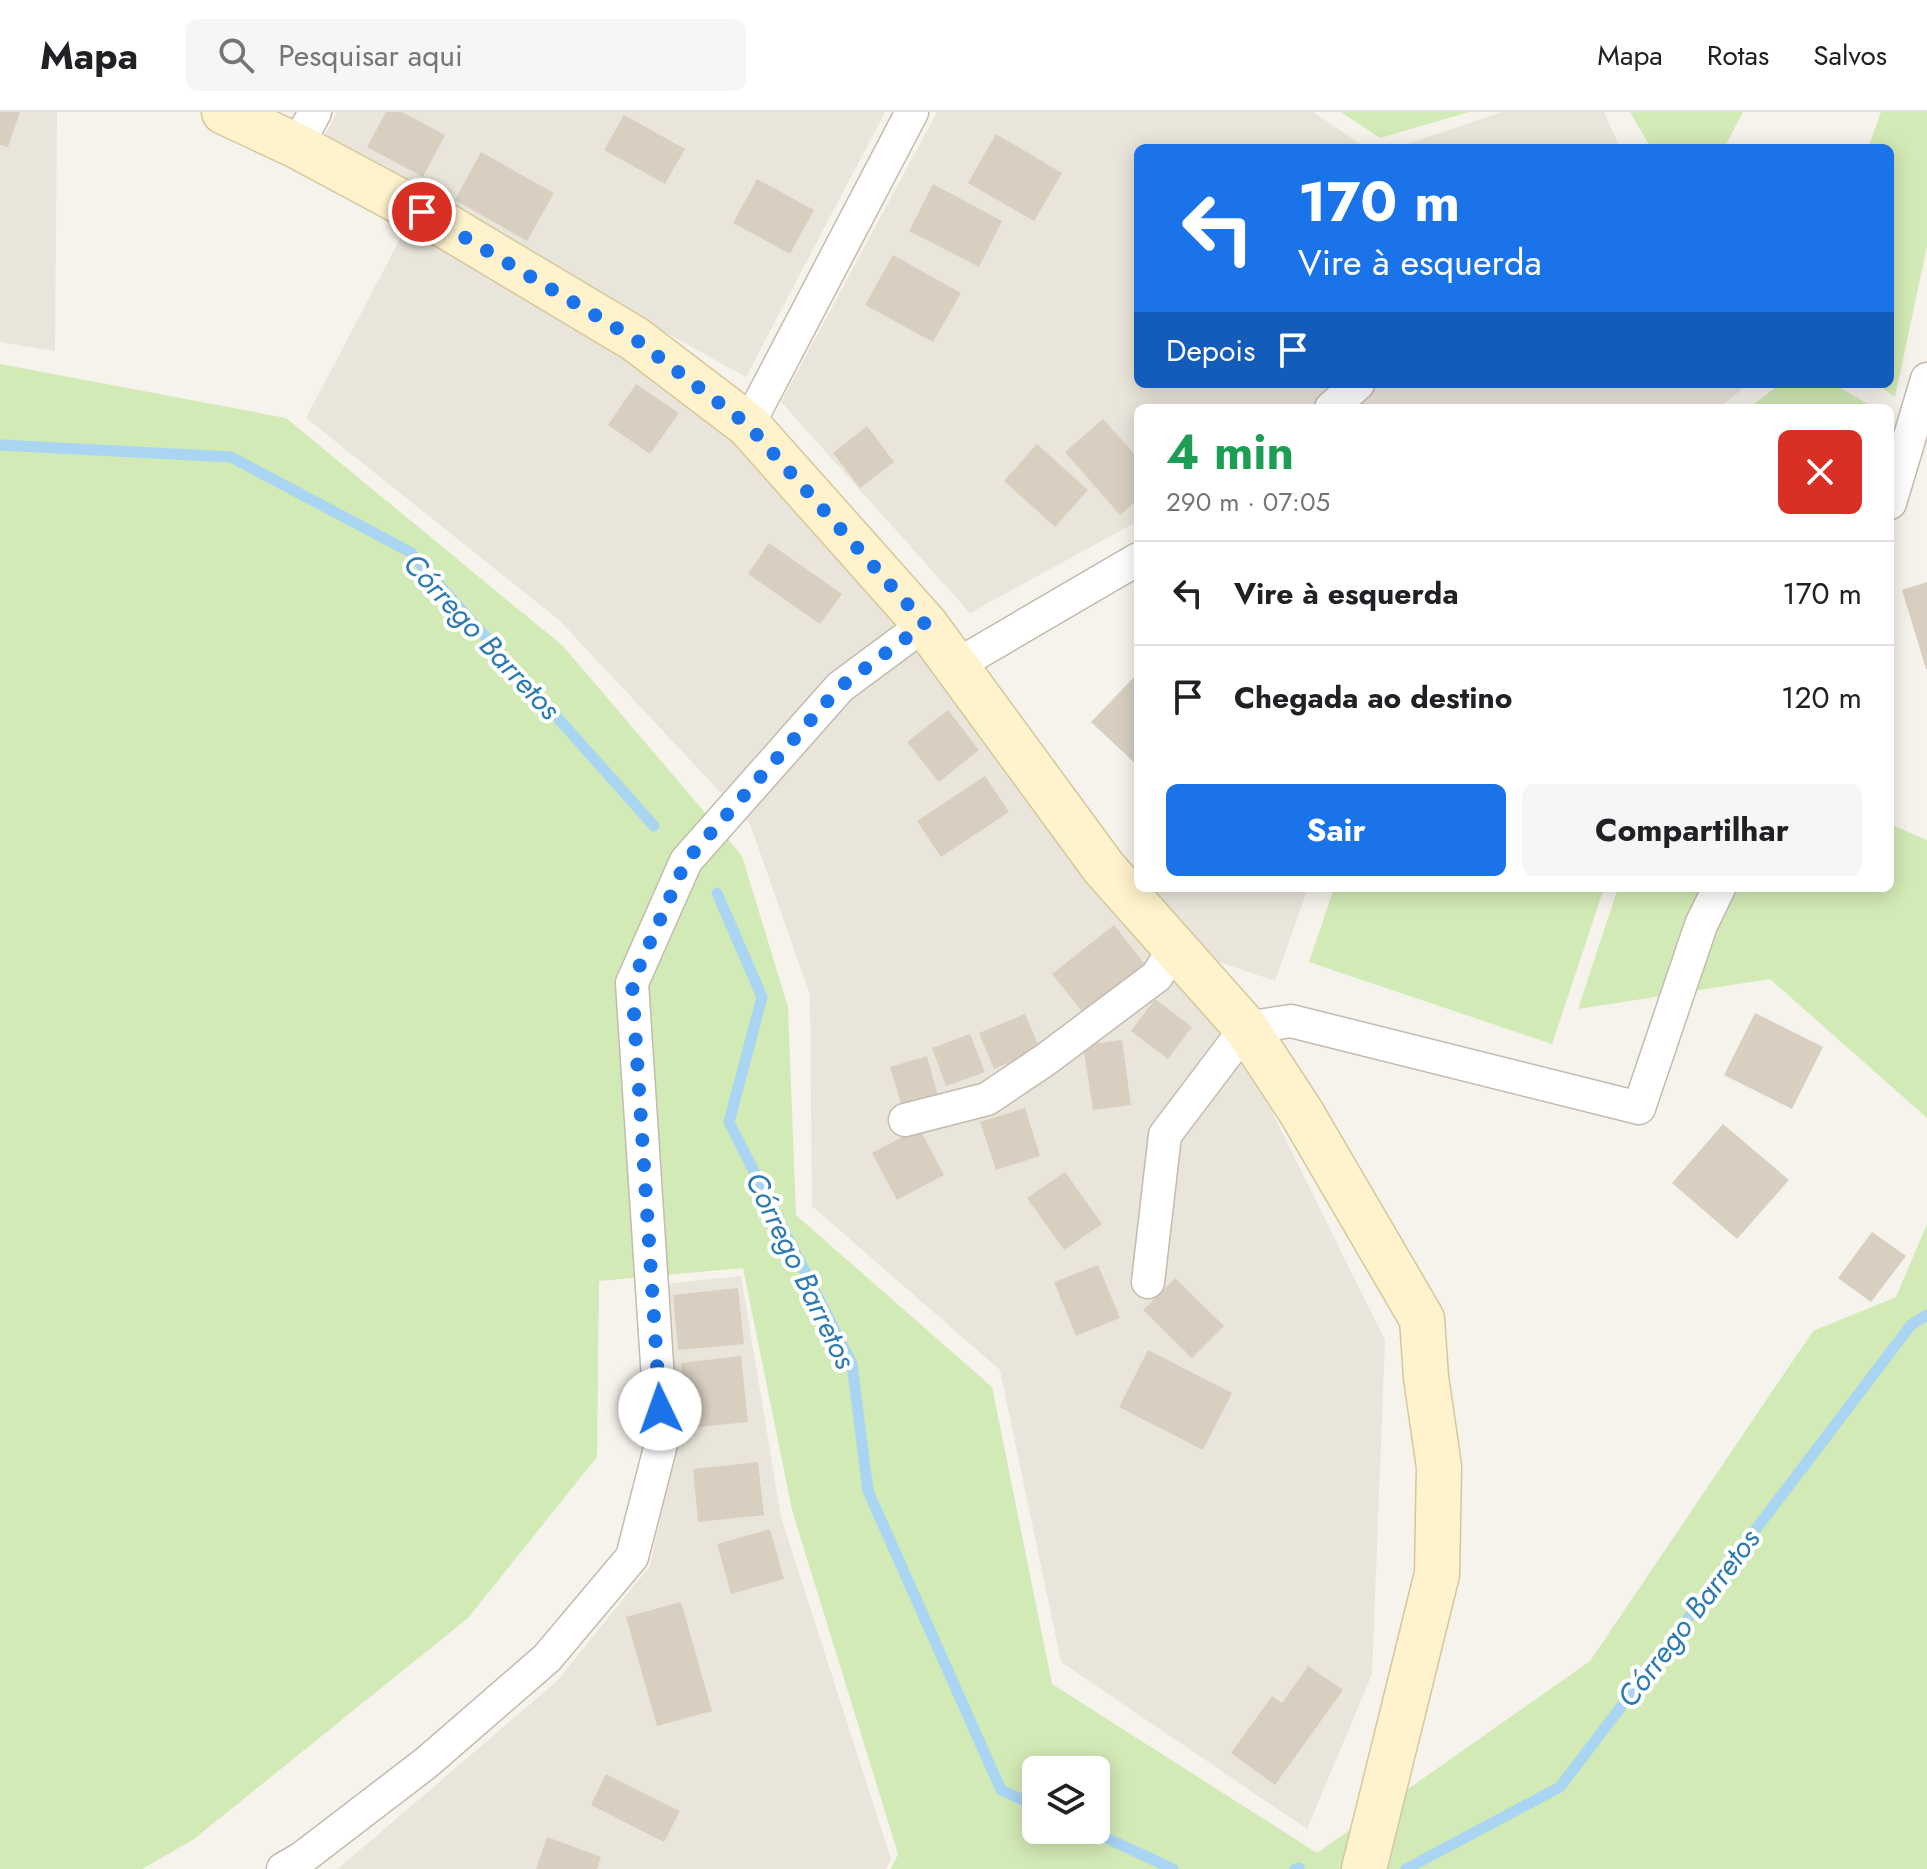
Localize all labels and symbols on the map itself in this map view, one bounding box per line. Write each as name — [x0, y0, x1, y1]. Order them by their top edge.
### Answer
pin — [388, 178, 456, 246]
water label: Córrego Barretos — [393, 543, 571, 729]
water label: Córrego Barretos — [735, 1164, 867, 1376]
position arrow — [618, 1367, 702, 1451]
water label: Córrego Barretos — [1606, 1519, 1770, 1716]

